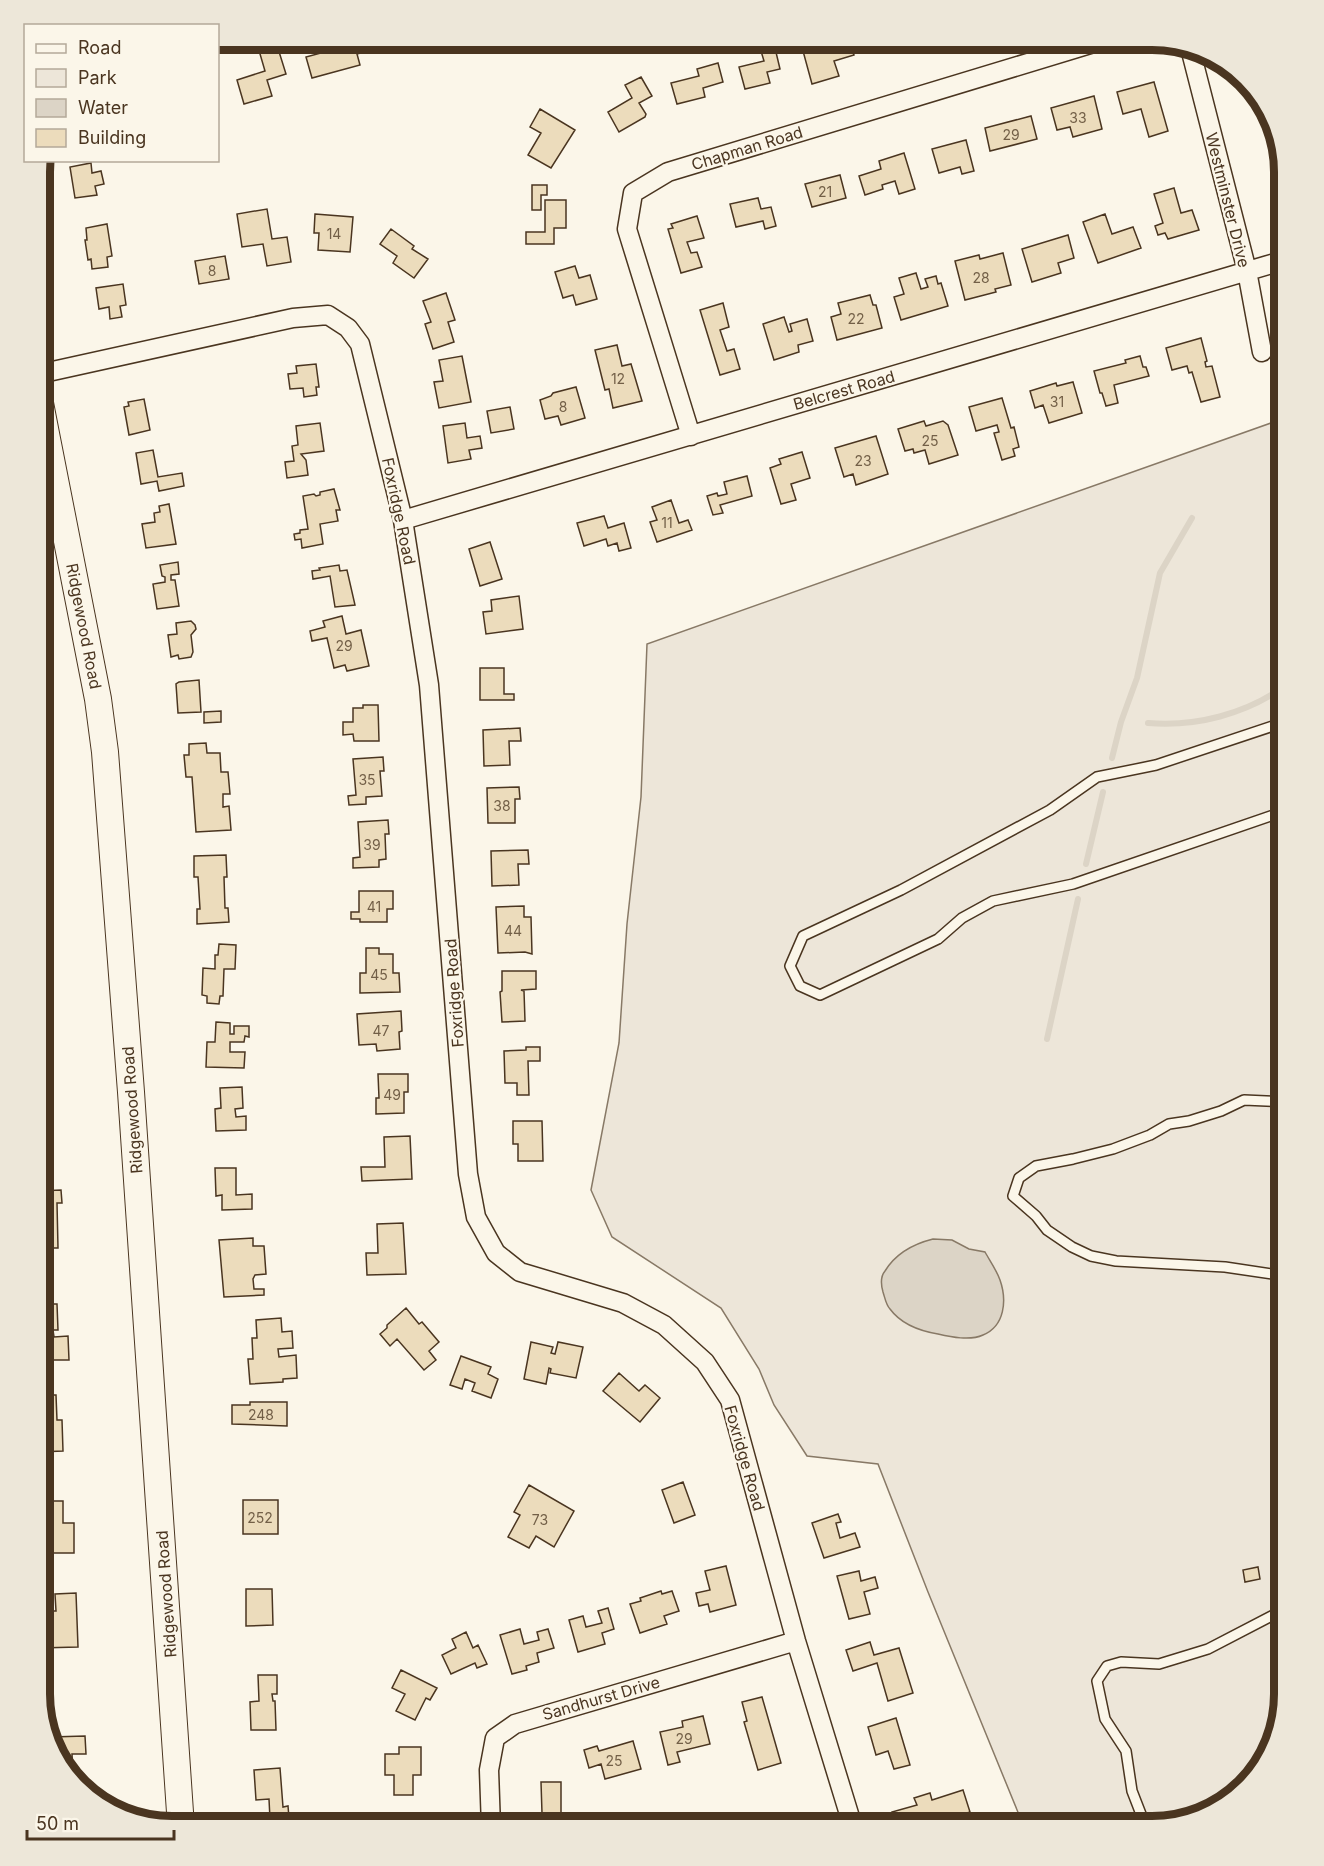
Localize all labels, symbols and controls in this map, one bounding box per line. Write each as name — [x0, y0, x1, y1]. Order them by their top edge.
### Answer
legend — [24, 24, 219, 162]
text: Road — [78, 37, 121, 58]
text: Park — [78, 67, 117, 88]
text: Water — [78, 97, 128, 118]
house number: 33 — [1069, 109, 1087, 126]
street label: Chapman Road — [689, 122, 805, 174]
house number: 29 — [1002, 126, 1020, 143]
text: Building — [78, 127, 146, 148]
street label: Westminster Drive — [1202, 130, 1254, 270]
house number: 21 — [818, 183, 832, 200]
house number: 14 — [327, 225, 341, 242]
house number: 8 — [208, 262, 216, 279]
house number: 28 — [972, 269, 990, 286]
house number: 22 — [847, 310, 865, 327]
street label: Belcrest Road — [791, 366, 897, 414]
house number: 12 — [611, 370, 625, 387]
house number: 31 — [1050, 393, 1064, 410]
house number: 8 — [559, 398, 567, 415]
house number: 25 — [921, 432, 939, 449]
house number: 23 — [854, 452, 872, 469]
street label: Foxridge Road — [378, 456, 420, 566]
house number: 11 — [661, 514, 673, 531]
street label: Ridgewood Road — [62, 561, 106, 691]
house number: 29 — [335, 637, 353, 654]
house number: 35 — [358, 771, 376, 788]
house number: 38 — [493, 797, 511, 814]
house number: 39 — [363, 836, 381, 853]
house number: 41 — [367, 898, 381, 915]
house number: 44 — [504, 922, 522, 939]
street label: Foxridge Road — [440, 938, 468, 1048]
house number: 45 — [370, 966, 388, 983]
house number: 47 — [373, 1022, 390, 1039]
street label: Ridgewood Road — [118, 1046, 146, 1174]
house number: 49 — [383, 1086, 401, 1103]
street label: Foxridge Road — [720, 1403, 770, 1513]
house number: 248 — [248, 1406, 274, 1423]
house number: 252 — [247, 1509, 273, 1526]
house number: 73 — [532, 1511, 548, 1528]
street label: Ridgewood Road — [152, 1530, 180, 1658]
street label: Sandhurst Drive — [540, 1672, 662, 1724]
house number: 29 — [675, 1730, 693, 1747]
house number: 25 — [605, 1752, 623, 1769]
scale bar — [27, 1803, 174, 1841]
text: 50 m — [36, 1813, 79, 1834]

